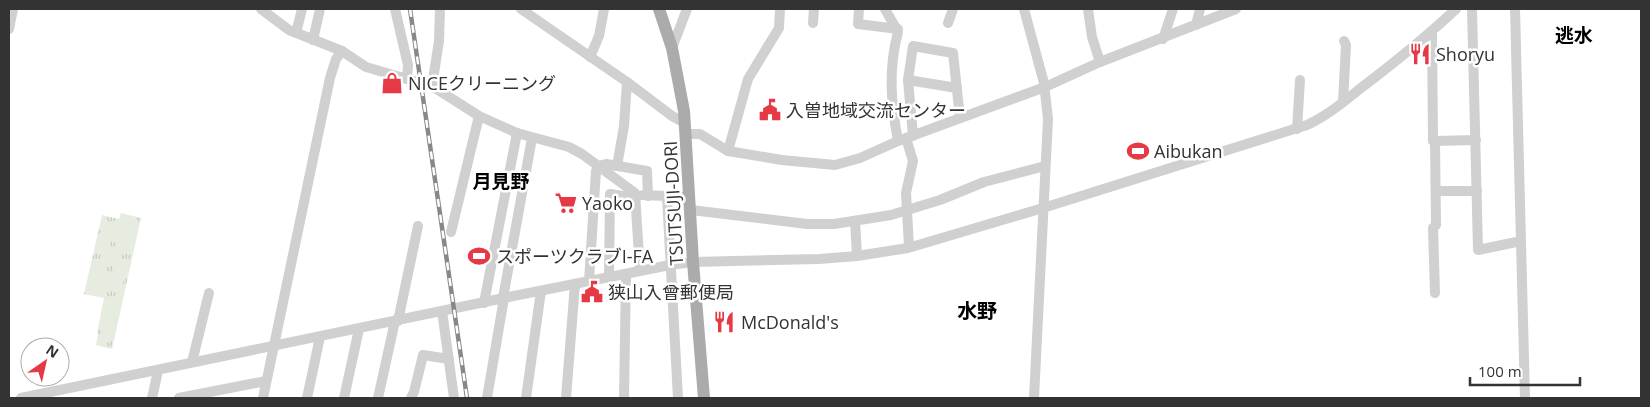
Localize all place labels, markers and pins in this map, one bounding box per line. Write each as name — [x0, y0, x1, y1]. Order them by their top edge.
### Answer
restaurant icon: Shoryu — [1407, 41, 1433, 67]
place label: Shoryu — [1436, 42, 1495, 66]
shop icon: NICEクリーニング — [379, 70, 405, 96]
place label: NICEクリーニング — [408, 71, 556, 95]
public building icon: 入曽地域交流センター — [757, 97, 783, 123]
place label: 入曽地域交流センター — [786, 98, 966, 122]
sports icon: Aibukan — [1125, 138, 1151, 164]
place label: Aibukan — [1154, 139, 1222, 163]
supermarket icon: Yaoko — [553, 190, 579, 216]
place label: Yaoko — [582, 191, 633, 215]
sports icon: スポーツクラブI-FA — [466, 243, 492, 269]
place label: スポーツクラブI-FA — [496, 244, 654, 268]
public building icon: 狭山入曾郵便局 — [579, 279, 605, 305]
place label: 狭山入曾郵便局 — [608, 280, 734, 304]
restaurant icon: McDonald's — [711, 309, 737, 335]
place label: McDonald's — [741, 310, 839, 334]

